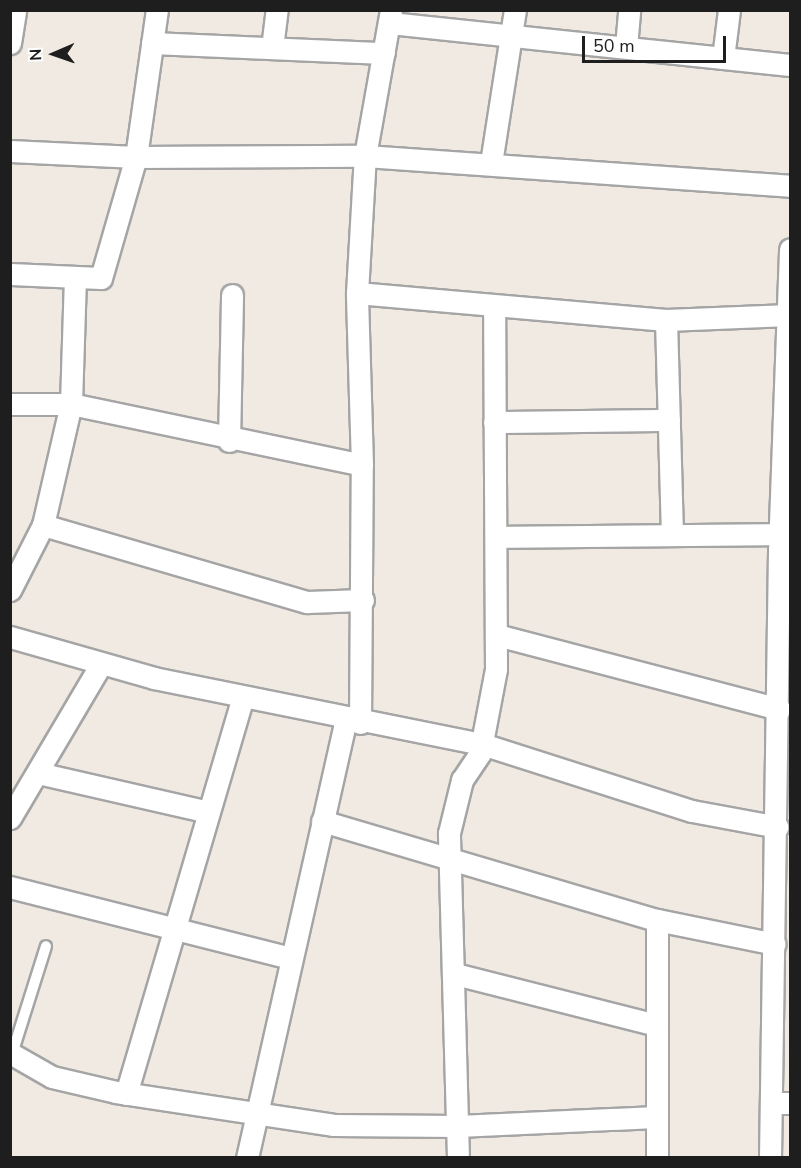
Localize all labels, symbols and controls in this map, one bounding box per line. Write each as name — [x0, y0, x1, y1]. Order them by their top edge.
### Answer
north arrow — [24, 24, 84, 84]
scale bar — [585, 24, 729, 62]
text: 50 m — [593, 34, 635, 58]
text: N — [25, 48, 47, 61]

